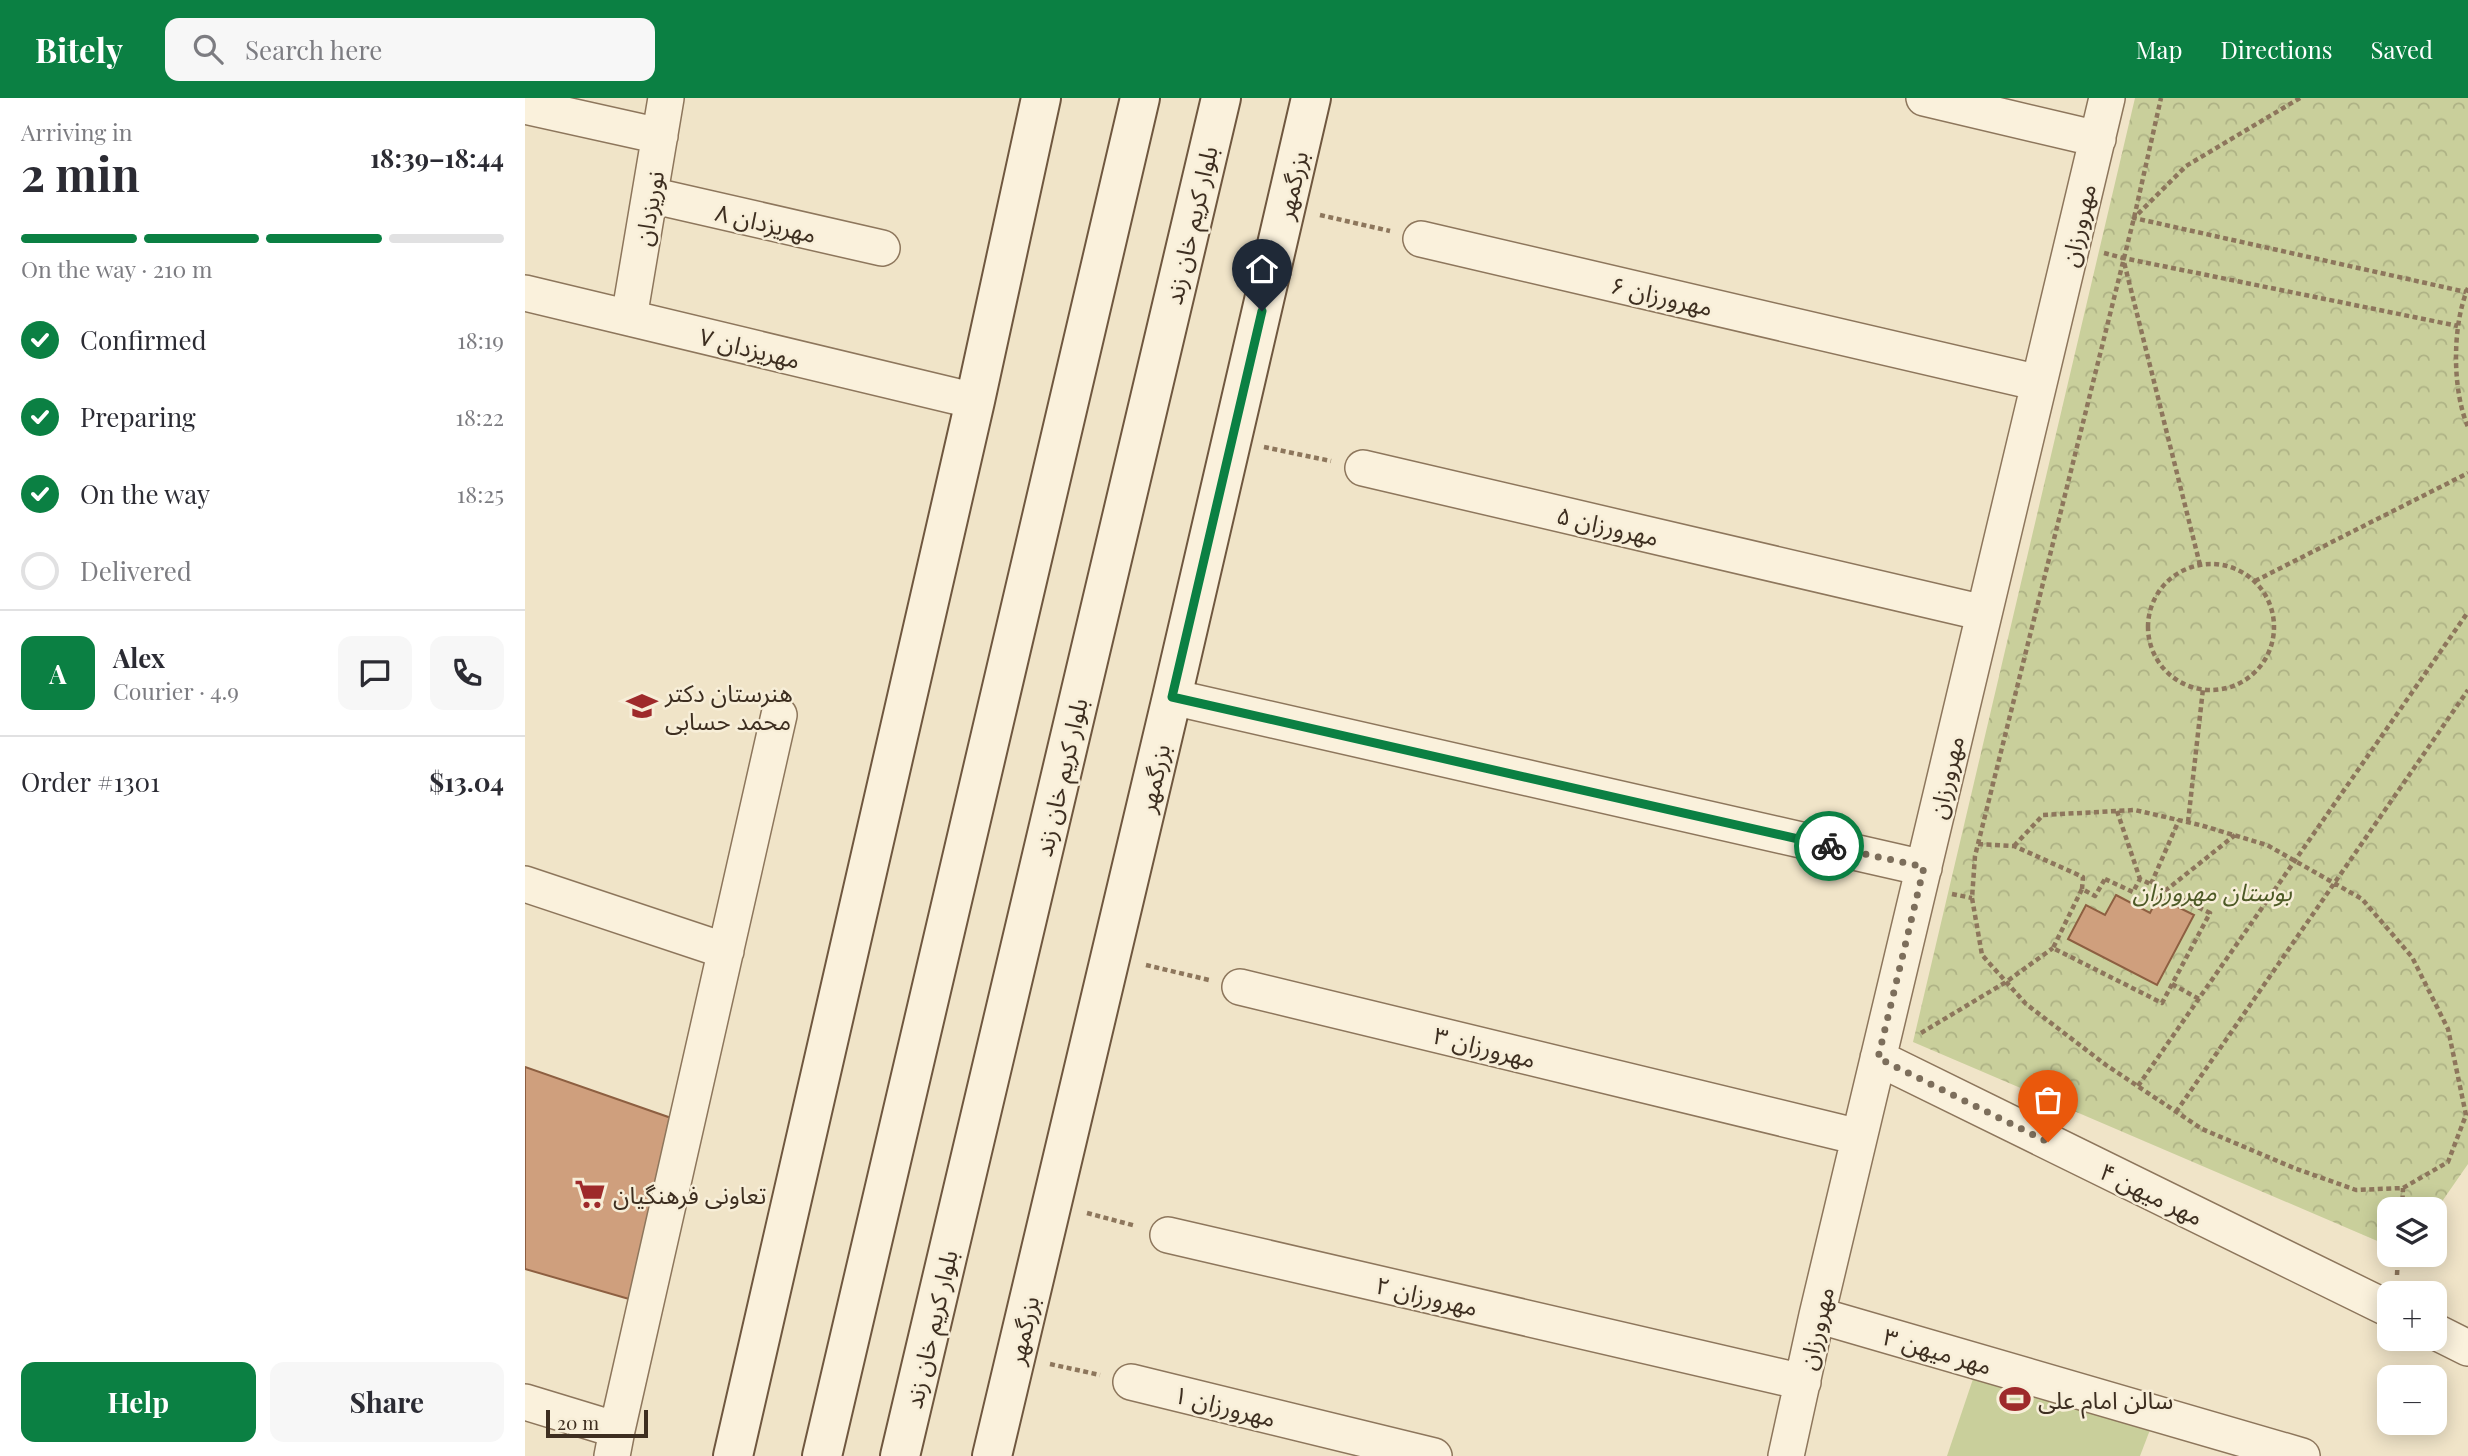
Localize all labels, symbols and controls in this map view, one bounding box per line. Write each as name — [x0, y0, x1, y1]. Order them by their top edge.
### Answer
search box — [165, 18, 655, 81]
text: Bitely — [35, 27, 123, 71]
icon: search — [189, 30, 227, 68]
text: Search here — [245, 32, 383, 67]
text: Map — [2136, 33, 2182, 65]
text: Directions — [2220, 33, 2333, 65]
text: Saved — [2371, 33, 2433, 65]
text: Arriving in — [21, 116, 133, 147]
text: 18:39–18:44 — [370, 140, 504, 175]
text: 2 min — [21, 142, 140, 204]
street label: بلوار کریم خان زند — [1156, 143, 1227, 308]
street label: بزرگمهر — [1267, 148, 1314, 223]
street label: نوریزدان — [626, 168, 670, 248]
street label: مهرورزان — [2052, 180, 2102, 270]
street label: مهریزدان ۸ — [712, 195, 820, 249]
pin — [1232, 239, 1292, 311]
icon: home — [1243, 250, 1281, 288]
text: On the way · 210 m — [21, 253, 213, 284]
street label: مهرورزان ۶ — [1608, 268, 1716, 322]
street label: مهریزدان ۷ — [696, 319, 804, 375]
icon: check — [21, 321, 59, 359]
text: Confirmed — [80, 322, 207, 357]
text: 18:19 — [457, 324, 504, 355]
icon: check — [21, 398, 59, 436]
text: Preparing — [80, 399, 196, 434]
text: 18:22 — [455, 401, 504, 432]
icon: check — [21, 475, 59, 513]
text: On the way — [80, 476, 210, 511]
text: 18:25 — [457, 478, 504, 509]
street label: مهرورزان ۵ — [1554, 498, 1662, 552]
text: Delivered — [80, 553, 192, 588]
button: chat — [338, 636, 412, 710]
button: phone — [430, 636, 504, 710]
text: Alex — [113, 640, 165, 675]
text: A — [49, 656, 67, 691]
text: Courier · 4.9 — [113, 675, 239, 706]
place label: هنرستان دکتر محمد حسابی — [664, 676, 793, 736]
school or university icon: هنرستان دکتر محمد حسابی — [625, 689, 659, 723]
street label: بلوار کریم خان زند — [1026, 695, 1097, 860]
street label: مهرورزان — [1920, 732, 1970, 822]
street label: بزرگمهر — [1129, 741, 1176, 816]
text: Order #1301 — [21, 764, 160, 799]
text: $13.04 — [429, 764, 504, 799]
courier — [1794, 811, 1864, 881]
icon: bike — [1810, 827, 1848, 865]
park label: بوستان مهرورزان — [2132, 875, 2292, 907]
street label: مهرورزان ۳ — [1431, 1018, 1539, 1074]
pin — [2018, 1070, 2078, 1142]
icon: bag — [2029, 1081, 2067, 1119]
street label: مهر میهن ۴ — [2095, 1154, 2209, 1232]
supermarket icon: تعاونی فرهنگیان — [573, 1177, 607, 1211]
place label: تعاونی فرهنگیان — [613, 1178, 766, 1210]
map controls — [2377, 1197, 2447, 1435]
button: layers — [2377, 1197, 2447, 1267]
street label: بلوار کریم خان زند — [896, 1247, 967, 1412]
street label: مهرورزان ۲ — [1373, 1268, 1481, 1322]
button: + — [2377, 1281, 2447, 1351]
street label: مهرورزان — [1790, 1283, 1840, 1373]
street label: بزرگمهر — [998, 1293, 1045, 1368]
street label: مهر میهن ۳ — [1880, 1319, 1996, 1381]
button: Help — [21, 1362, 256, 1442]
button: Share — [270, 1362, 504, 1442]
button: − — [2377, 1365, 2447, 1435]
street label: مهرورزان ۱ — [1171, 1377, 1279, 1433]
sports icon: سالن امام علی — [1998, 1382, 2032, 1416]
place label: سالن امام علی — [2038, 1383, 2173, 1419]
scale bar — [546, 1407, 647, 1439]
text: 20 m — [557, 1409, 599, 1435]

